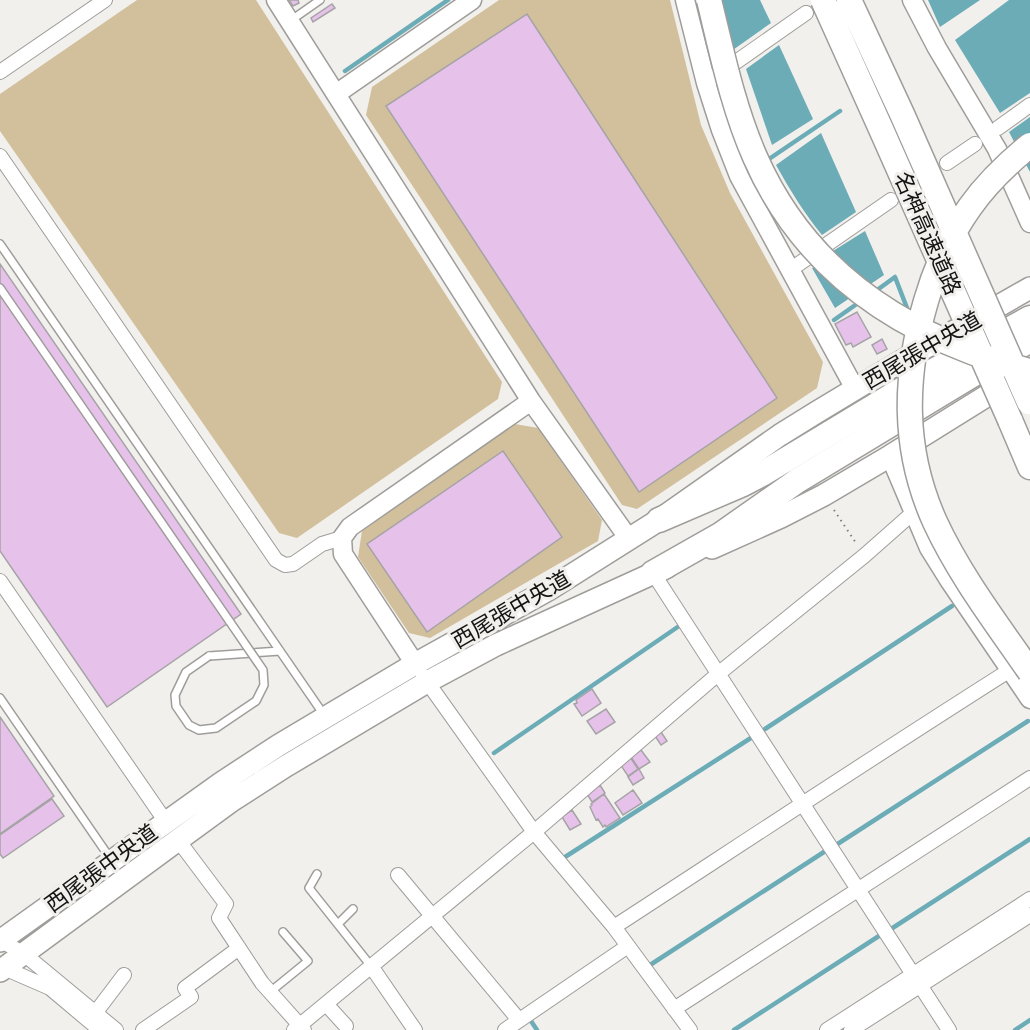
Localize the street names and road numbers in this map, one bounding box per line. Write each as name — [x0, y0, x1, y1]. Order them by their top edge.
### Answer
street label: 名神高速道路 — [888, 168, 966, 299]
street label: 西尾張中央道 — [859, 307, 986, 395]
street label: 西尾張中央道 — [448, 566, 575, 654]
street label: 西尾張中央道 — [41, 819, 163, 918]

